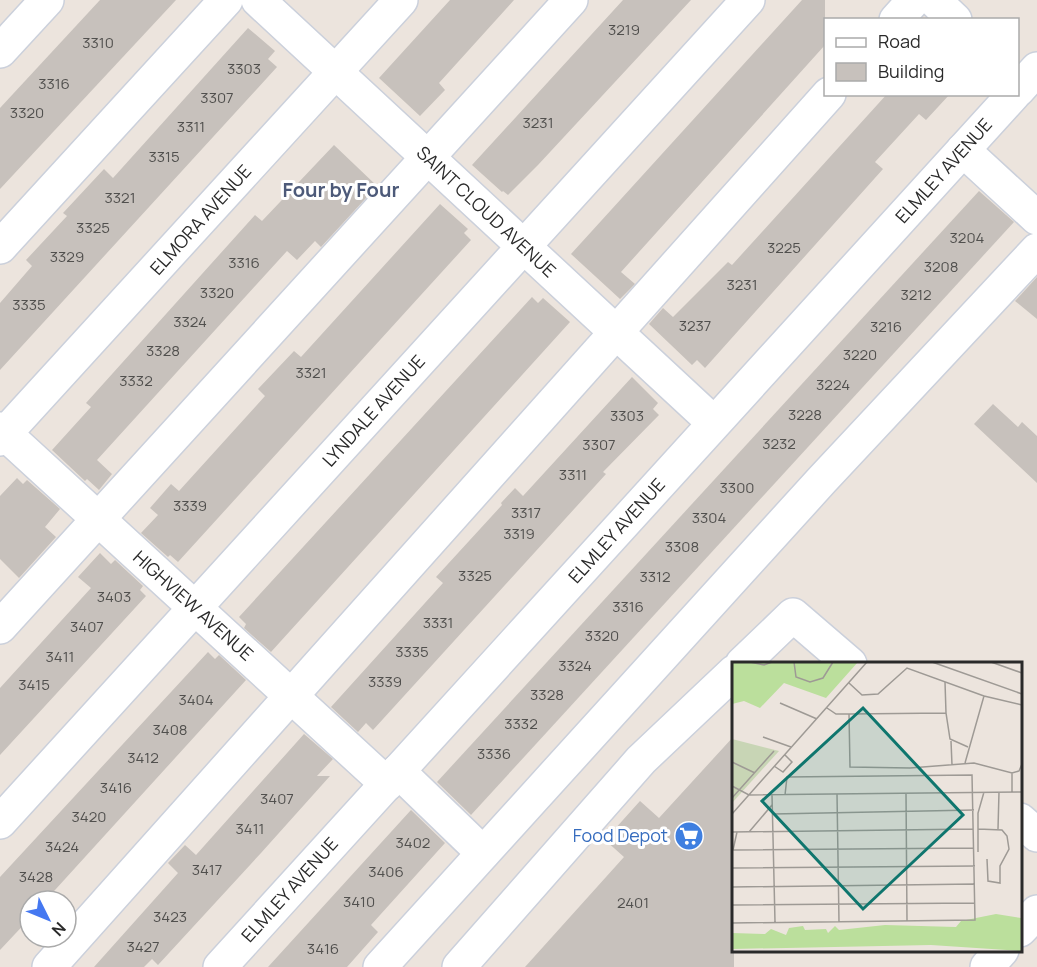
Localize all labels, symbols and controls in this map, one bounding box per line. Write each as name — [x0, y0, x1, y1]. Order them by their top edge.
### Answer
legend — [824, 18, 1019, 96]
house number: 3219 — [608, 19, 640, 40]
text: Road — [878, 29, 921, 53]
house number: 3310 — [82, 32, 114, 53]
house number: 3303 — [227, 58, 261, 79]
text: Building — [878, 59, 944, 83]
house number: 3316 — [38, 73, 70, 94]
house number: 3307 — [200, 87, 234, 108]
house number: 3320 — [10, 102, 44, 123]
house number: 3231 — [523, 112, 554, 133]
street label: ELMLEY AVENUE — [890, 113, 997, 228]
house number: 3311 — [177, 116, 205, 137]
street label: SAINT CLOUD AVENUE — [412, 140, 562, 282]
house number: 3315 — [148, 146, 180, 167]
street label: ELMORA AVENUE — [144, 159, 256, 280]
district label: Four by Four — [283, 176, 399, 203]
house number: 3321 — [105, 187, 136, 208]
house number: 3325 — [76, 217, 110, 238]
house number: 3204 — [950, 227, 985, 248]
house number: 3225 — [767, 237, 801, 258]
house number: 3329 — [50, 246, 84, 267]
house number: 3316 — [228, 252, 260, 273]
house number: 3208 — [924, 256, 958, 277]
house number: 3231 — [727, 274, 758, 295]
house number: 3320 — [200, 282, 234, 303]
house number: 3212 — [900, 284, 932, 305]
house number: 3335 — [12, 294, 46, 315]
house number: 3324 — [173, 311, 207, 332]
house number: 3237 — [679, 315, 711, 336]
house number: 3216 — [870, 316, 902, 337]
house number: 3328 — [146, 340, 180, 361]
house number: 3220 — [843, 344, 877, 365]
street label: LYNDALE AVENUE — [317, 349, 430, 471]
house number: 3321 — [296, 362, 327, 383]
house number: 3332 — [119, 370, 153, 391]
house number: 3224 — [816, 374, 850, 395]
house number: 3228 — [788, 404, 822, 425]
house number: 3303 — [610, 405, 644, 426]
house number: 3232 — [762, 433, 796, 454]
house number: 3307 — [582, 434, 616, 455]
house number: 3311 — [559, 464, 587, 485]
street label: ELMLEY AVENUE — [563, 473, 670, 588]
house number: 3300 — [720, 477, 754, 498]
house number: 3339 — [173, 495, 207, 516]
house number: 3317 — [511, 502, 541, 523]
house number: 3304 — [692, 507, 726, 528]
house number: 3319 — [503, 523, 535, 544]
house number: 3308 — [665, 536, 699, 557]
street label: HIGHVIEW AVENUE — [128, 545, 259, 666]
house number: 3325 — [458, 565, 492, 586]
house number: 3312 — [640, 566, 671, 587]
house number: 3403 — [97, 586, 131, 607]
house number: 3316 — [612, 596, 644, 617]
house number: 3331 — [423, 612, 453, 633]
house number: 3407 — [70, 616, 104, 637]
house number: 3320 — [585, 625, 619, 646]
house number: 3335 — [395, 641, 429, 662]
house number: 3411 — [46, 646, 74, 667]
house number: 3324 — [558, 655, 592, 676]
inset map — [732, 662, 1022, 952]
house number: 3339 — [368, 671, 402, 692]
house number: 3415 — [18, 674, 50, 695]
house number: 3328 — [530, 684, 564, 705]
house number: 3404 — [178, 689, 214, 710]
house number: 3332 — [504, 713, 538, 734]
house number: 3408 — [153, 719, 188, 740]
house number: 3336 — [477, 743, 511, 764]
house number: 3412 — [127, 747, 159, 768]
house number: 3416 — [100, 777, 132, 798]
house number: 3407 — [260, 788, 294, 809]
house number: 3420 — [72, 806, 106, 827]
house number: 3411 — [236, 818, 264, 839]
supermarket icon: Food Depot — [673, 820, 705, 852]
place label: Food Depot — [573, 823, 668, 847]
street label: ELMLEY AVENUE — [236, 832, 343, 947]
house number: 3402 — [396, 832, 430, 853]
house number: 3424 — [45, 836, 79, 857]
house number: 3417 — [192, 859, 222, 880]
house number: 3406 — [368, 861, 404, 882]
house number: 3428 — [19, 866, 53, 887]
north arrow — [18, 889, 78, 949]
house number: 3410 — [343, 891, 375, 912]
house number: 2401 — [617, 892, 649, 913]
house number: 3423 — [153, 906, 187, 927]
text: N — [47, 918, 71, 941]
house number: 3427 — [126, 936, 160, 957]
house number: 3416 — [307, 938, 339, 959]

